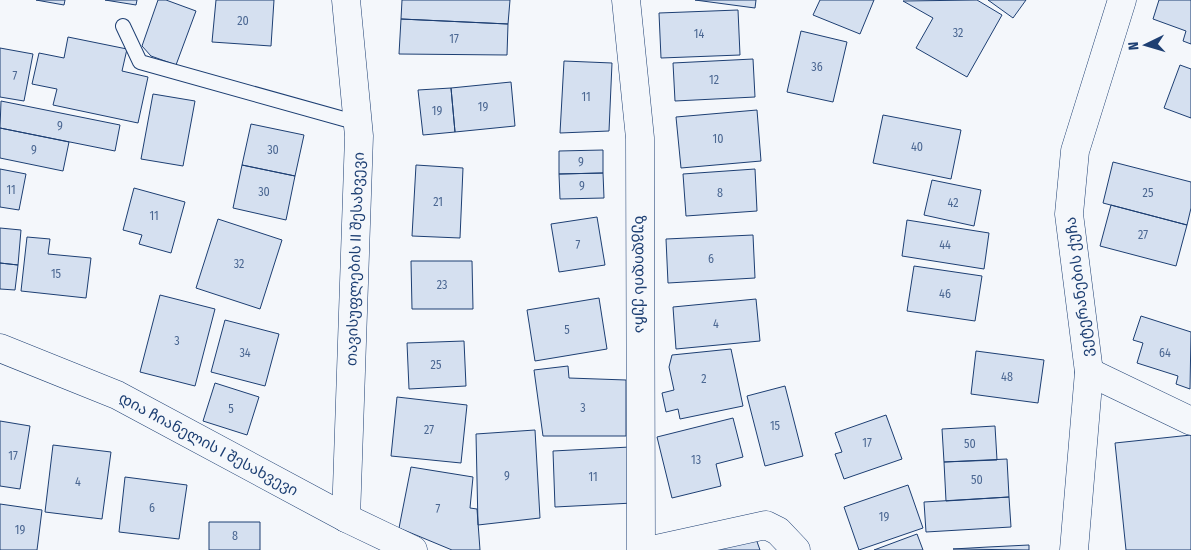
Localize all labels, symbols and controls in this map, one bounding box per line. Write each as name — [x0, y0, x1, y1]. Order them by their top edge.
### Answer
house number: 20 — [237, 14, 249, 28]
north arrow — [1121, 20, 1171, 70]
house number: 32 — [953, 26, 963, 40]
house number: 14 — [694, 27, 704, 41]
house number: 17 — [449, 32, 459, 46]
text: N — [1125, 41, 1142, 51]
house number: 36 — [811, 60, 823, 74]
house number: 7 — [13, 69, 18, 83]
house number: 12 — [709, 73, 719, 87]
house number: 11 — [581, 90, 591, 104]
house number: 19 — [478, 100, 488, 114]
house number: 19 — [432, 104, 442, 118]
house number: 9 — [57, 119, 63, 133]
house number: 10 — [713, 132, 723, 146]
house number: 40 — [911, 140, 923, 154]
house number: 9 — [31, 143, 37, 157]
house number: 30 — [267, 143, 279, 157]
street label: თავისუფლების II შესახვევი — [342, 152, 368, 366]
house number: 9 — [578, 155, 584, 169]
house number: 9 — [579, 179, 585, 193]
house number: 11 — [6, 183, 16, 197]
house number: 30 — [258, 185, 270, 199]
house number: 8 — [717, 186, 723, 200]
house number: 25 — [1143, 186, 1154, 200]
house number: 21 — [433, 195, 443, 209]
house number: 42 — [948, 196, 958, 210]
house number: 11 — [149, 209, 159, 223]
street label: ზუგდიდის ქუჩა — [631, 215, 649, 333]
street label: ვეტერანების ქუჩა — [1061, 216, 1097, 358]
house number: 27 — [1138, 228, 1148, 242]
house number: 7 — [576, 238, 581, 252]
house number: 44 — [939, 238, 951, 252]
house number: 6 — [708, 252, 714, 266]
house number: 32 — [234, 257, 244, 271]
house number: 15 — [51, 267, 62, 281]
house number: 23 — [437, 278, 447, 292]
house number: 46 — [939, 287, 951, 301]
house number: 4 — [713, 317, 719, 331]
house number: 5 — [564, 323, 570, 337]
house number: 3 — [174, 334, 180, 348]
house number: 34 — [239, 346, 251, 360]
house number: 64 — [1159, 346, 1171, 360]
house number: 25 — [431, 358, 442, 372]
house number: 48 — [1001, 370, 1013, 384]
house number: 2 — [701, 372, 707, 386]
street label: დია ჩიანელის I შესახვევი — [116, 389, 301, 500]
house number: 3 — [580, 401, 586, 415]
house number: 5 — [228, 402, 234, 416]
house number: 15 — [770, 419, 781, 433]
house number: 27 — [424, 423, 434, 437]
house number: 17 — [862, 436, 872, 450]
house number: 50 — [964, 437, 976, 451]
house number: 17 — [8, 449, 18, 463]
house number: 13 — [691, 453, 701, 467]
house number: 9 — [504, 469, 510, 483]
house number: 11 — [588, 470, 598, 484]
house number: 50 — [971, 473, 983, 487]
house number: 4 — [75, 475, 81, 489]
house number: 6 — [149, 501, 155, 515]
house number: 7 — [436, 502, 441, 516]
house number: 19 — [879, 510, 889, 524]
house number: 19 — [15, 523, 25, 537]
house number: 8 — [232, 529, 238, 543]

